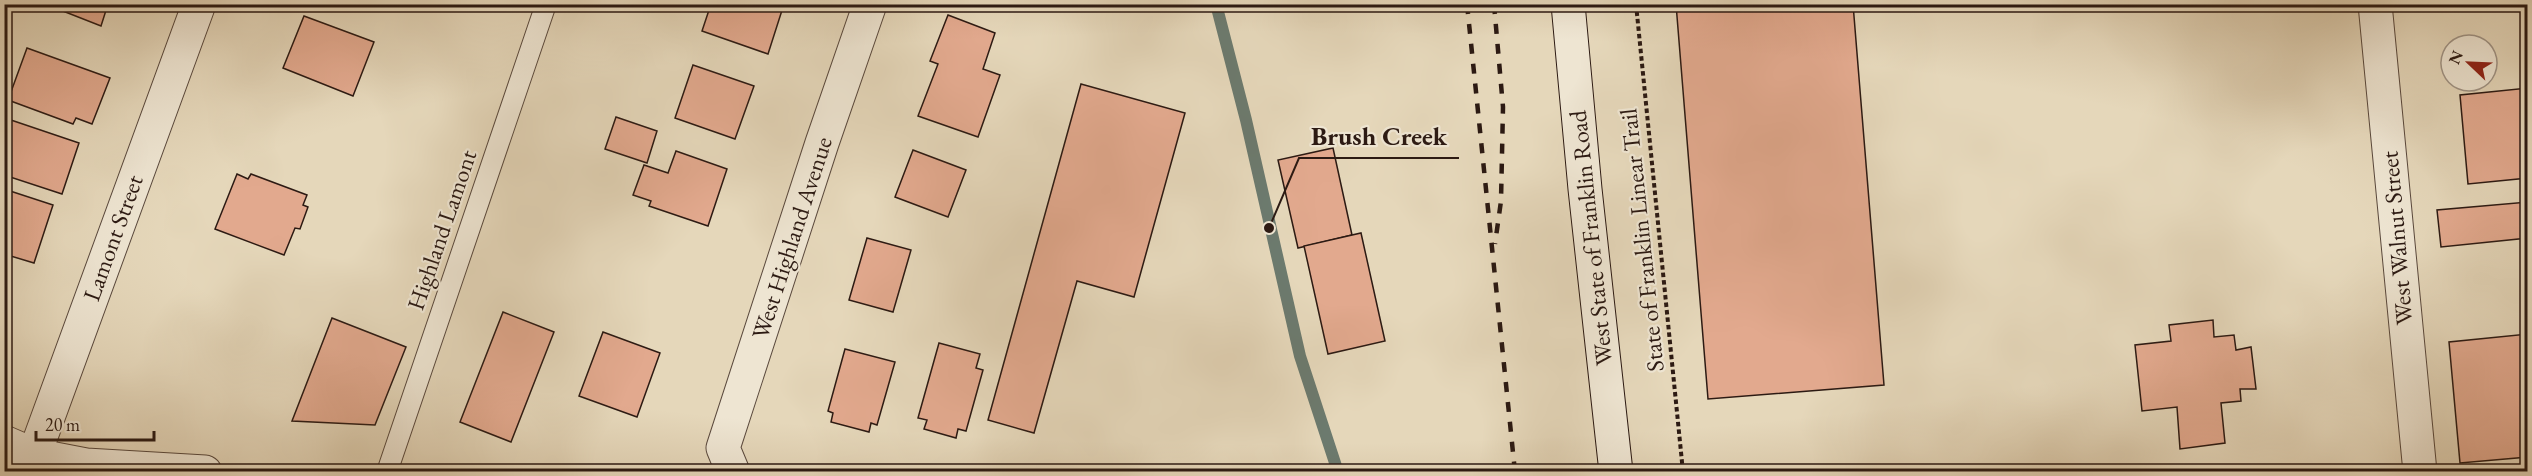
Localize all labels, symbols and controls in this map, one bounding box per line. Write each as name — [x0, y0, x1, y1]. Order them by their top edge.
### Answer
north arrow — [2439, 33, 2499, 93]
text: N — [2443, 47, 2468, 67]
street label: State of Franklin Linear Trail — [1612, 107, 1671, 373]
street label: West State of Franklin Road — [1562, 108, 1619, 367]
callout: Brush Creek — [1299, 114, 1459, 158]
text: Brush Creek — [1311, 119, 1448, 153]
street label: West Highland Avenue — [744, 133, 839, 343]
street label: Highland Lamont — [400, 145, 484, 314]
street label: West Walnut Street — [2373, 149, 2420, 326]
street label: Lamont Street — [75, 170, 150, 305]
scale bar — [36, 404, 154, 442]
text: 20 m — [45, 413, 80, 436]

